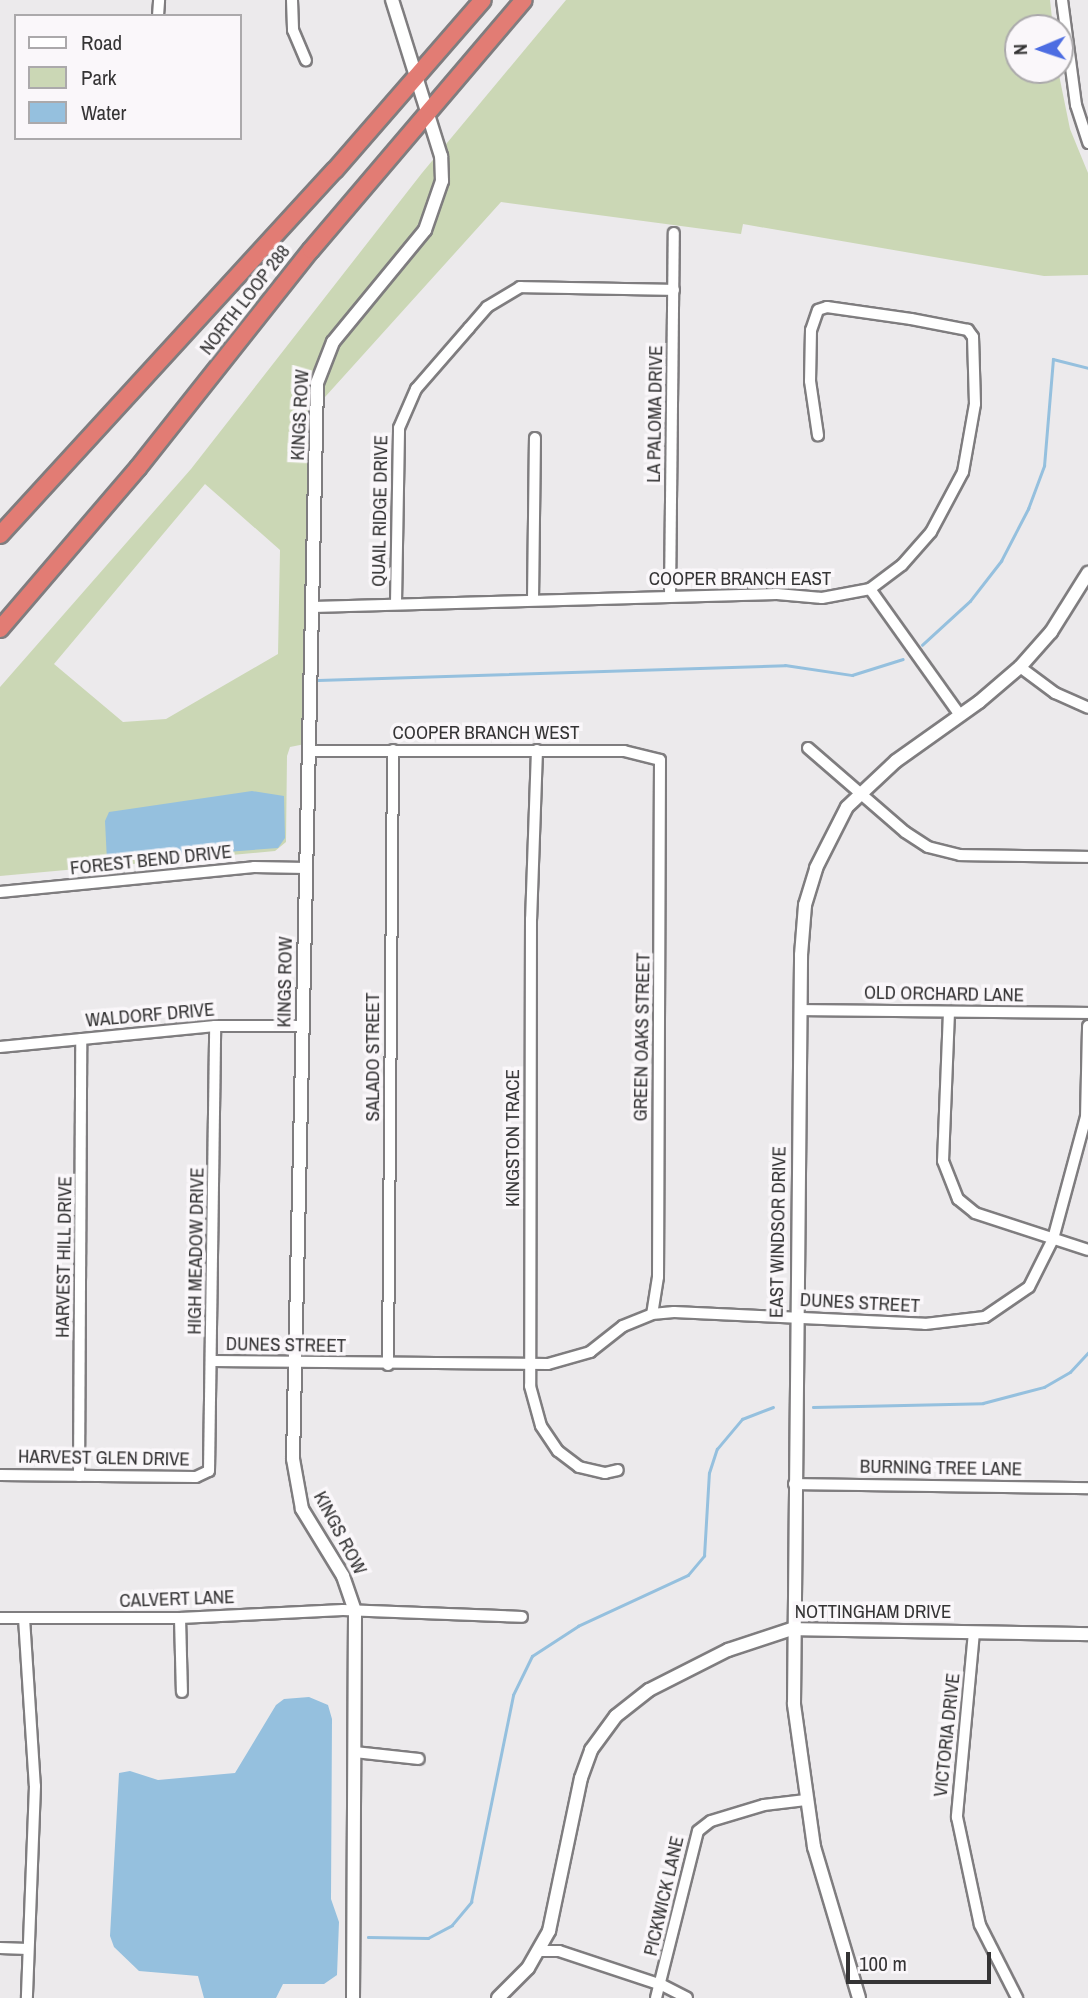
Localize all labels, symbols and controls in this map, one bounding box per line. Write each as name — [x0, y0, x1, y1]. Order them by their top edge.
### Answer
legend — [14, 14, 242, 140]
north arrow — [1004, 14, 1074, 84]
text: Road — [81, 28, 122, 57]
text: N — [1007, 44, 1033, 56]
text: Park — [81, 63, 116, 92]
text: Water — [81, 98, 126, 127]
street label: NORTH LOOP 288 — [195, 241, 295, 359]
street label: LA PALOMA DRIVE — [642, 344, 668, 484]
street label: KINGS ROW — [286, 369, 314, 461]
street label: QUAIL RIDGE DRIVE — [367, 435, 393, 587]
street label: COOPER BRANCH EAST — [649, 568, 831, 590]
street label: COOPER BRANCH WEST — [393, 722, 579, 744]
street label: FOREST BEND DRIVE — [69, 840, 233, 880]
street label: KINGS ROW — [273, 936, 297, 1028]
street label: GREEN OAKS STREET — [629, 952, 655, 1122]
street label: OLD ORCHARD LANE — [864, 981, 1024, 1007]
street label: SALADO STREET — [362, 992, 384, 1122]
street label: WALDORF DRIVE — [85, 998, 215, 1032]
street label: KINGSTON TRACE — [502, 1069, 524, 1207]
street label: EAST WINDSOR DRIVE — [765, 1146, 791, 1318]
street label: HIGH MEADOW DRIVE — [183, 1167, 209, 1335]
street label: HARVEST HILL DRIVE — [51, 1176, 77, 1338]
street label: DUNES STREET — [799, 1288, 921, 1318]
street label: DUNES STREET — [226, 1333, 346, 1357]
street label: HARVEST GLEN DRIVE — [18, 1445, 190, 1471]
street label: BURNING TREE LANE — [859, 1455, 1023, 1481]
street label: KINGS ROW — [309, 1488, 371, 1578]
street label: CALVERT LANE — [119, 1586, 235, 1612]
street label: NOTTINGHAM DRIVE — [795, 1601, 951, 1623]
street label: VICTORIA DRIVE — [929, 1672, 965, 1798]
street label: PICKWICK LANE — [639, 1834, 689, 1958]
scale bar — [850, 1938, 995, 1982]
text: 100 m — [859, 1949, 907, 1978]

